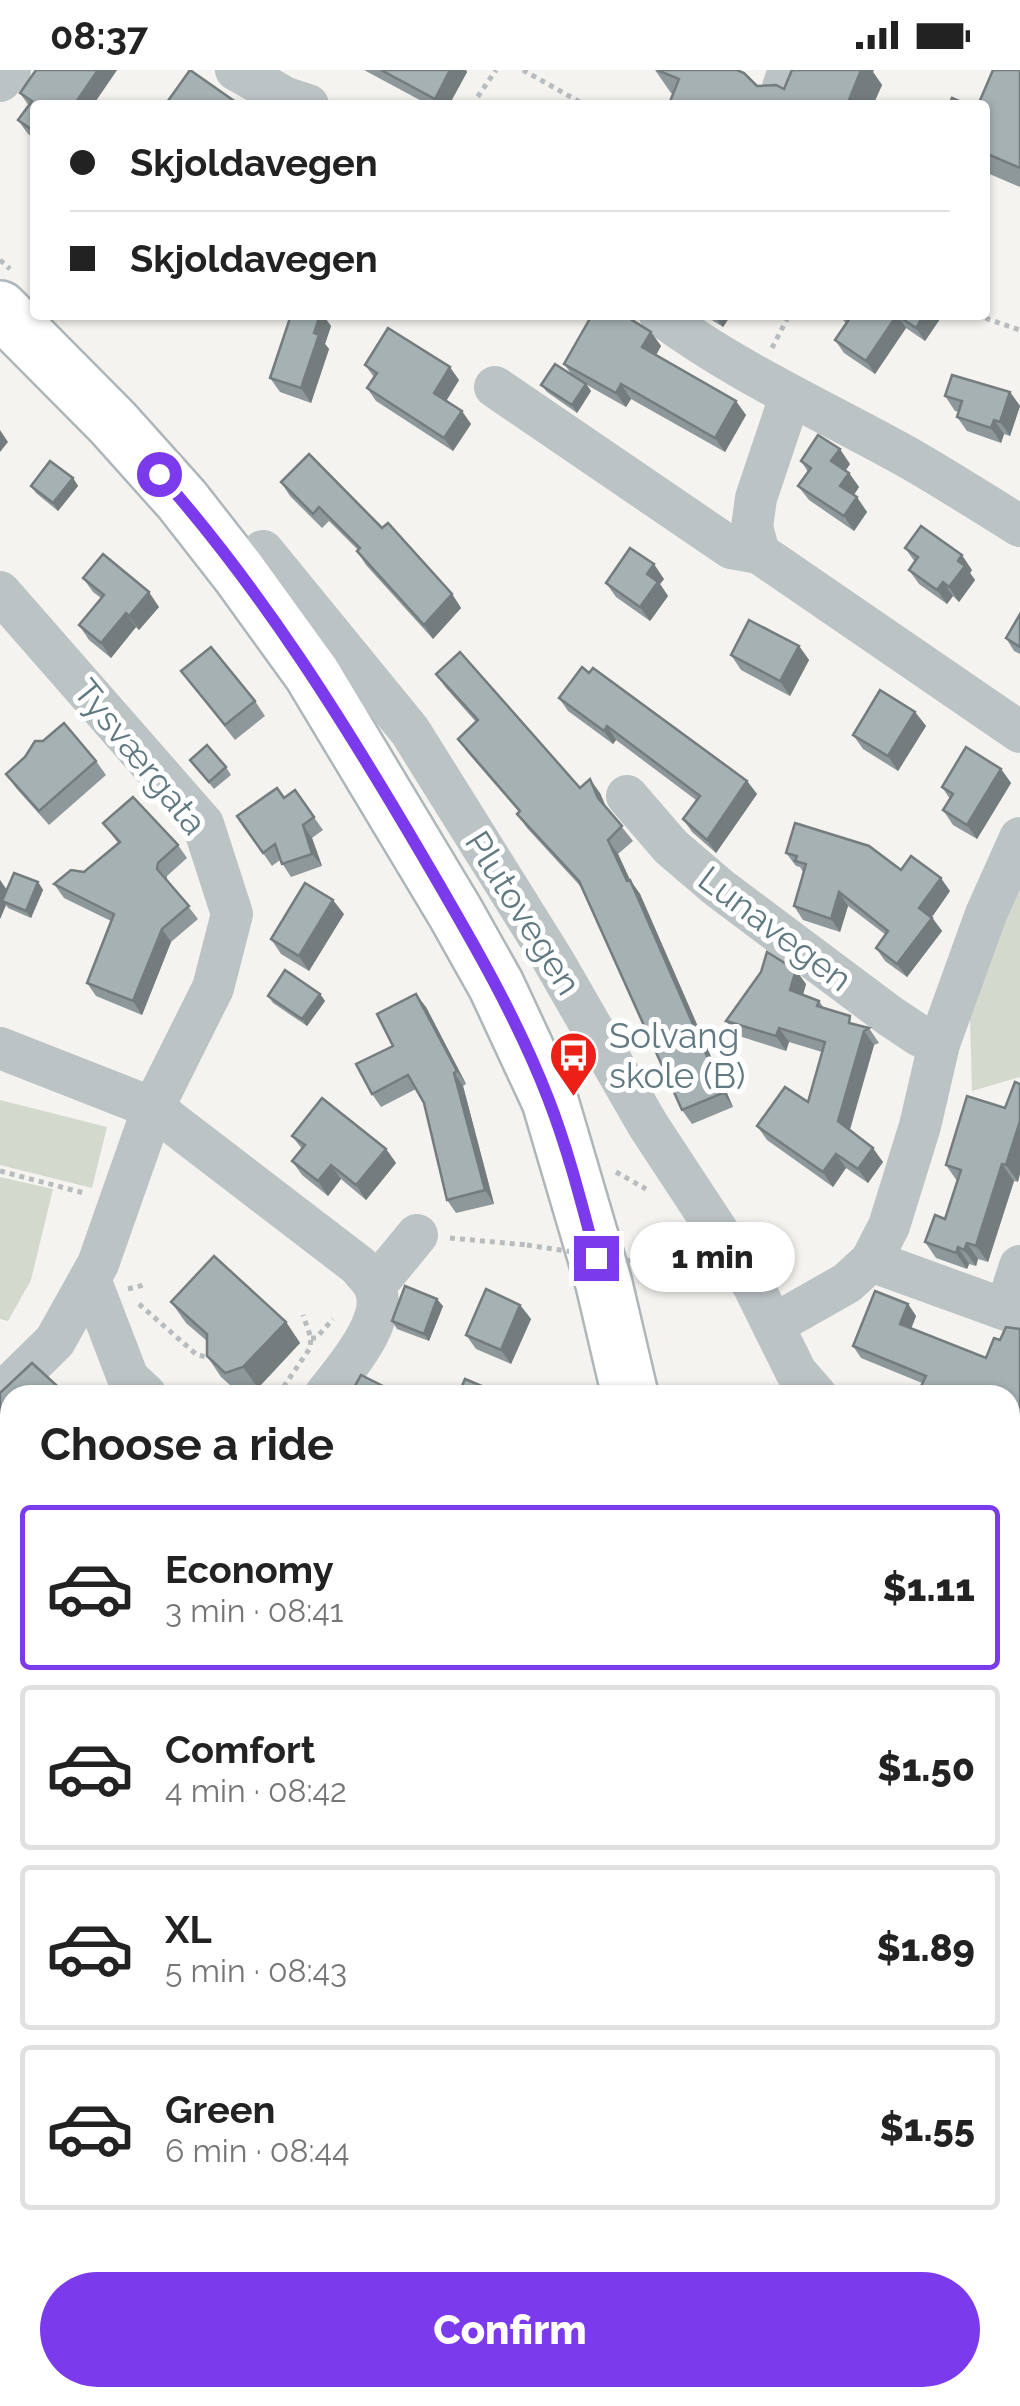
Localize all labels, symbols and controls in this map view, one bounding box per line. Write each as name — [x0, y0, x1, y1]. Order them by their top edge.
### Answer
text: 08:37 — [50, 13, 148, 58]
text: Skjoldavegen — [130, 140, 378, 185]
text: Skjoldavegen — [130, 236, 378, 281]
route start — [137, 452, 182, 497]
street label: Tysværgata — [65, 671, 215, 842]
street label: Plutovegen — [457, 823, 590, 1002]
street label: Lunavegen — [691, 858, 860, 999]
place label: Solvang skole (B) — [609, 1015, 745, 1096]
bus stop icon: Solvang skole (B) — [548, 1030, 600, 1098]
callout: 1 min — [631, 1223, 796, 1293]
route end — [574, 1236, 619, 1281]
text: 1 min — [671, 1238, 754, 1275]
text: Choose a ride — [40, 1418, 334, 1471]
icon: car — [45, 1543, 135, 1633]
text: Economy — [165, 1547, 334, 1592]
text: $1.11 — [883, 1565, 975, 1610]
text: 3 min · 08:41 — [165, 1592, 343, 1629]
icon: car — [45, 1723, 135, 1813]
text: Comfort — [165, 1727, 315, 1772]
text: $1.50 — [877, 1745, 975, 1790]
text: 4 min · 08:42 — [165, 1772, 347, 1809]
icon: car — [45, 1903, 135, 1993]
text: XL — [165, 1907, 212, 1952]
text: $1.89 — [876, 1925, 975, 1970]
text: 5 min · 08:43 — [165, 1952, 347, 1989]
icon: car — [45, 2083, 135, 2173]
text: Green — [165, 2087, 275, 2132]
text: $1.55 — [879, 2105, 975, 2150]
text: 6 min · 08:44 — [165, 2132, 349, 2169]
button: Confirm — [40, 2272, 980, 2387]

